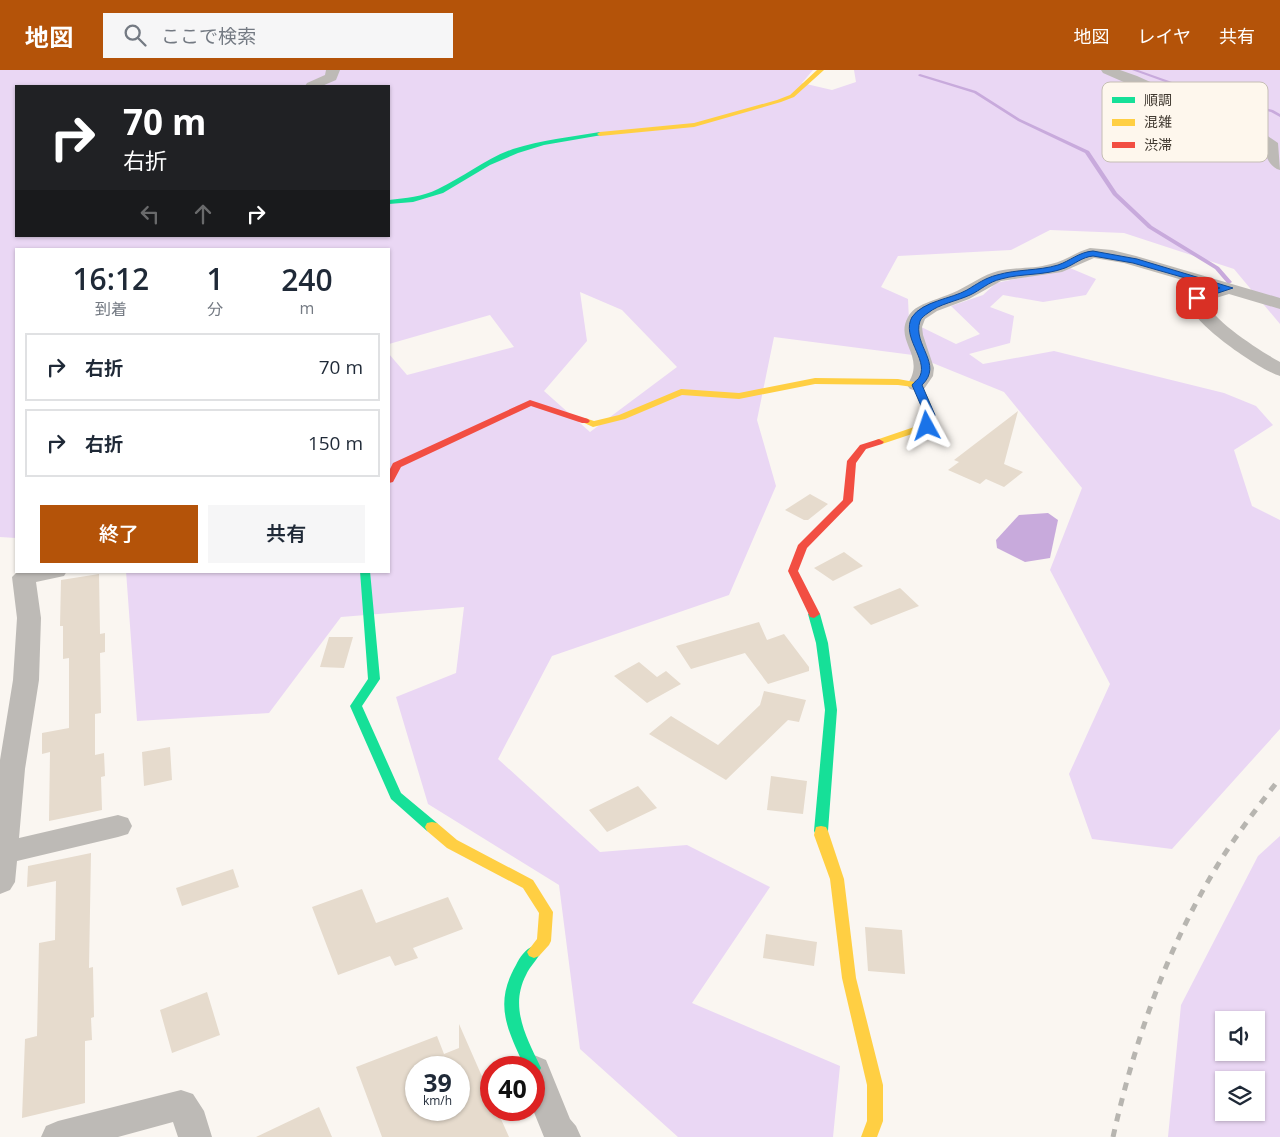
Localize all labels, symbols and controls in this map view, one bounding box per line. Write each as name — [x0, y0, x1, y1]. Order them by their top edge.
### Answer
search box — [103, 13, 453, 58]
text: 地図 — [25, 20, 73, 53]
icon: search — [121, 21, 149, 49]
text: ここで検索 — [161, 23, 256, 49]
text: 地図 — [1074, 24, 1110, 48]
text: レイヤ — [1138, 24, 1191, 48]
text: 共有 — [1219, 24, 1255, 48]
legend — [1102, 82, 1268, 162]
text: 順調 — [1144, 90, 1172, 109]
text: 70 m — [123, 98, 206, 145]
icon: right — [40, 105, 105, 170]
text: 混雑 — [1144, 112, 1172, 131]
text: 渋滞 — [1144, 135, 1172, 154]
text: 右折 — [123, 145, 167, 175]
icon: left — [136, 200, 164, 228]
icon: ahead — [189, 200, 217, 228]
icon: right — [242, 200, 270, 228]
text: 16:12 — [72, 258, 149, 299]
text: 1 — [207, 258, 224, 299]
text: 240 — [281, 259, 333, 300]
pin — [1176, 277, 1218, 319]
icon: arrive — [1183, 284, 1211, 312]
text: m — [299, 297, 314, 319]
text: 到着 — [95, 298, 127, 320]
text: 分 — [207, 298, 223, 320]
icon: right — [42, 353, 70, 381]
text: 70 m — [319, 354, 363, 380]
text: 右折 — [85, 355, 123, 381]
position arrow — [900, 399, 952, 451]
icon: right — [42, 429, 70, 457]
text: 150 m — [308, 430, 363, 456]
text: 右折 — [85, 431, 123, 457]
button: 終了 — [40, 505, 198, 563]
button: 共有 — [208, 505, 365, 563]
map controls — [1215, 1011, 1265, 1121]
button: sound — [1215, 1011, 1265, 1061]
speed limit sign: 40 — [480, 1056, 545, 1121]
text: 39 — [423, 1065, 452, 1099]
button: layers — [1215, 1071, 1265, 1121]
text: km/h — [423, 1092, 452, 1109]

